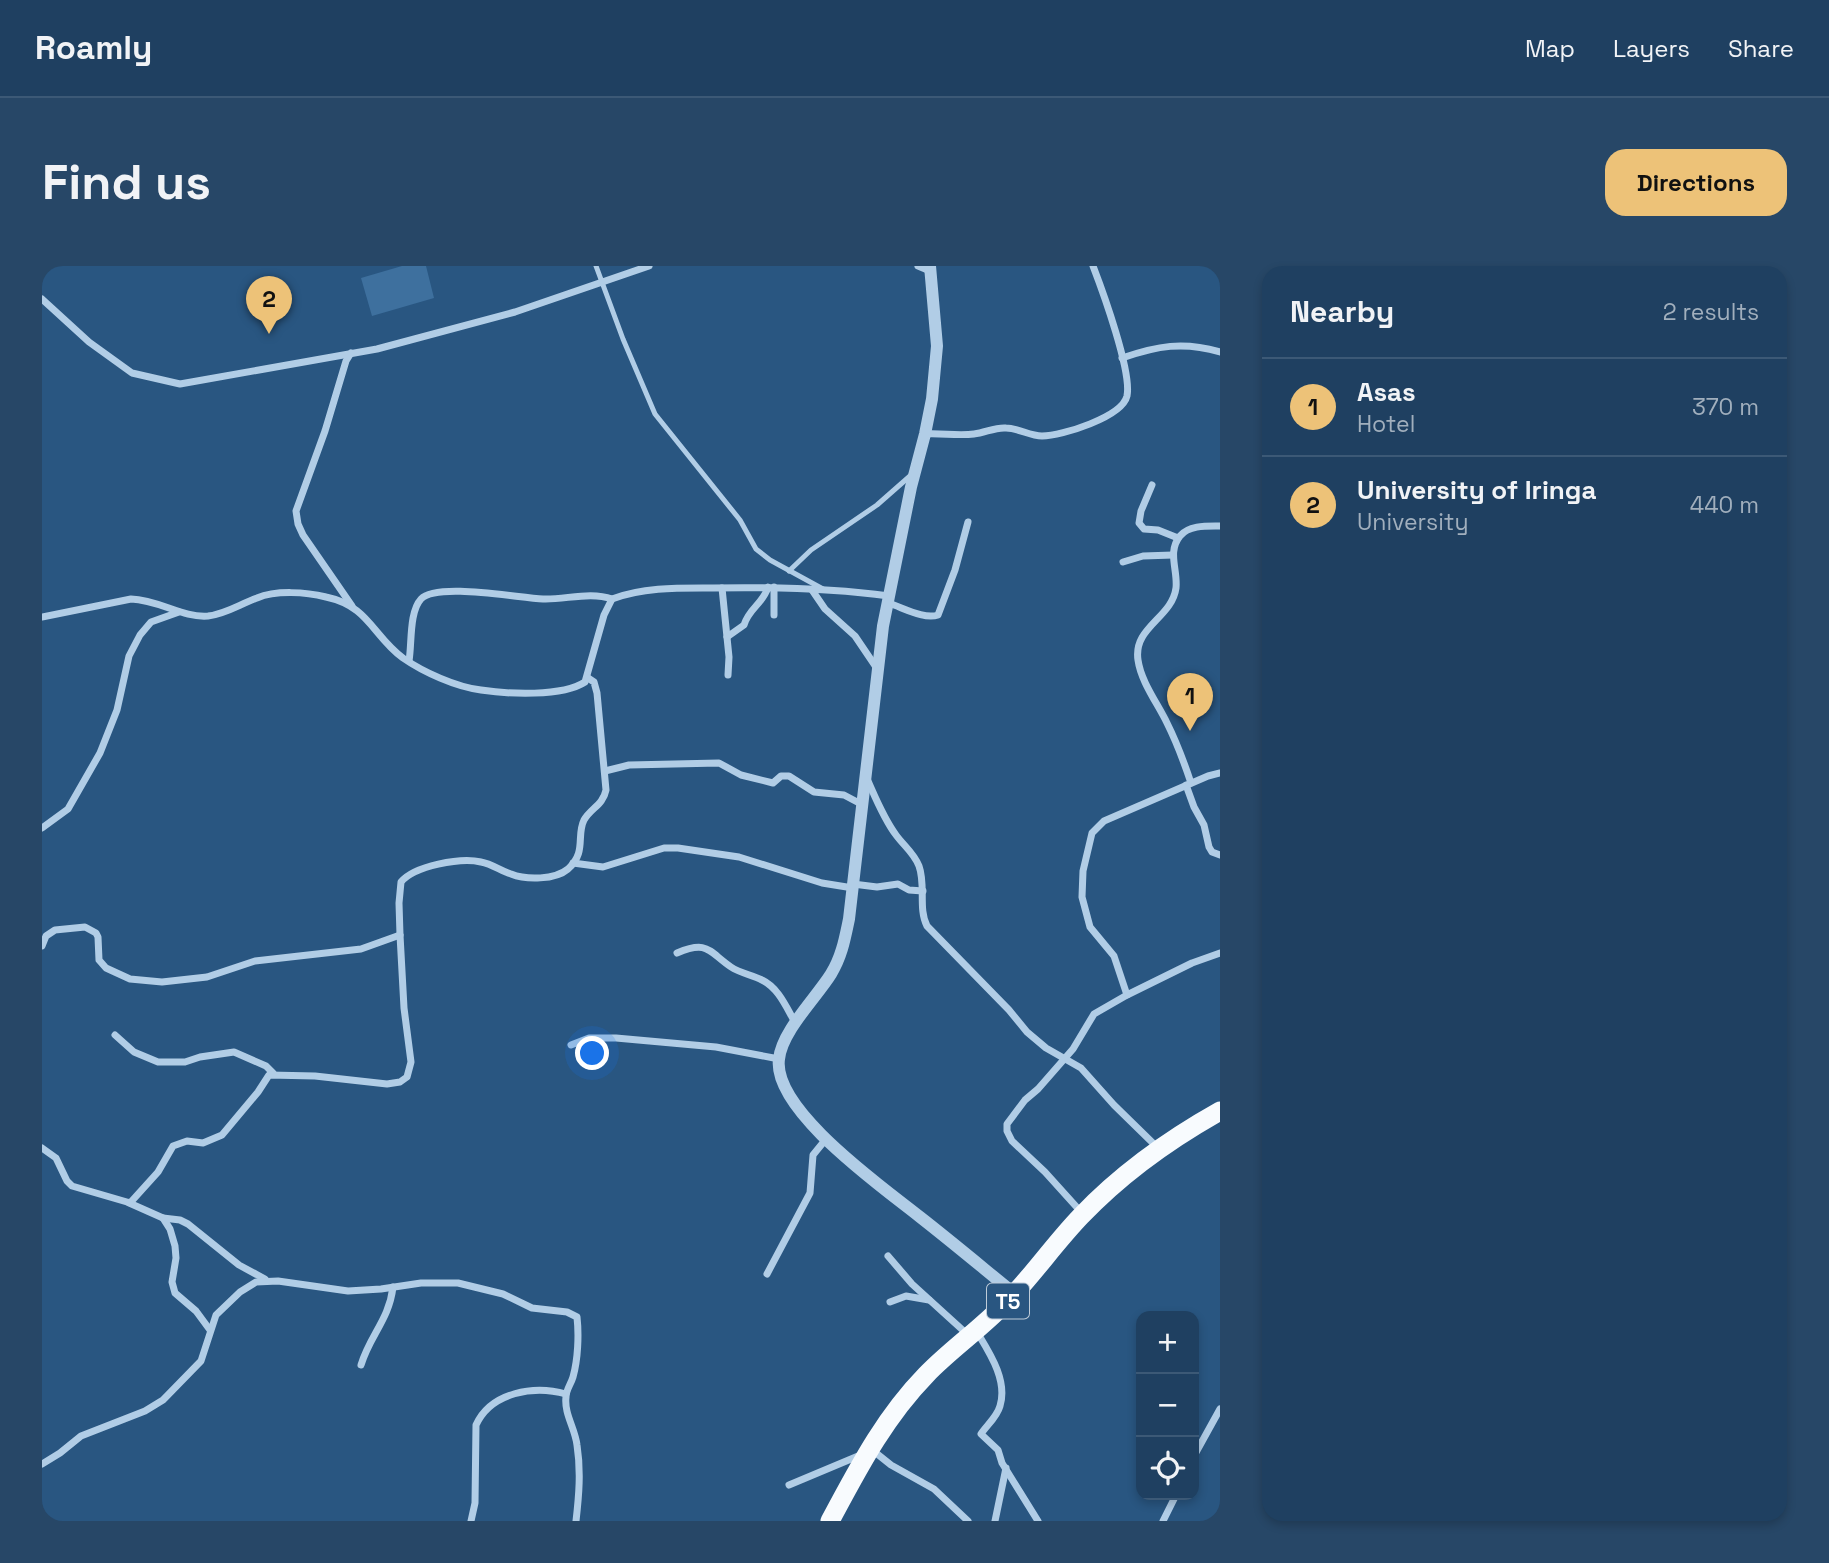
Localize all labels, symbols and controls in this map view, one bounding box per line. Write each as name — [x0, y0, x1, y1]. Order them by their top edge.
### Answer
text: Roamly — [35, 27, 152, 69]
text: Map — [1525, 33, 1575, 64]
text: Layers — [1613, 33, 1690, 64]
text: Share — [1728, 33, 1794, 64]
button: Directions — [1605, 149, 1787, 216]
text: Find us — [42, 151, 211, 213]
pin: 2 — [246, 276, 292, 334]
text: Nearby — [1290, 292, 1394, 331]
text: 2 results — [1663, 297, 1759, 327]
text: Asas — [1357, 375, 1416, 409]
text: 1 — [1308, 392, 1318, 422]
text: 370 m — [1692, 392, 1759, 422]
text: Hotel — [1357, 409, 1415, 439]
text: University of Iringa — [1357, 473, 1596, 507]
text: 2 — [1306, 490, 1320, 520]
text: 440 m — [1690, 490, 1759, 520]
text: University — [1357, 507, 1468, 537]
pin: 1 — [1167, 673, 1213, 731]
your location — [575, 1036, 609, 1070]
road number: T5 — [987, 1284, 1029, 1318]
map controls — [1136, 1311, 1199, 1500]
button: + — [1136, 1311, 1199, 1374]
button: − — [1136, 1374, 1199, 1437]
button: locate — [1136, 1437, 1199, 1500]

